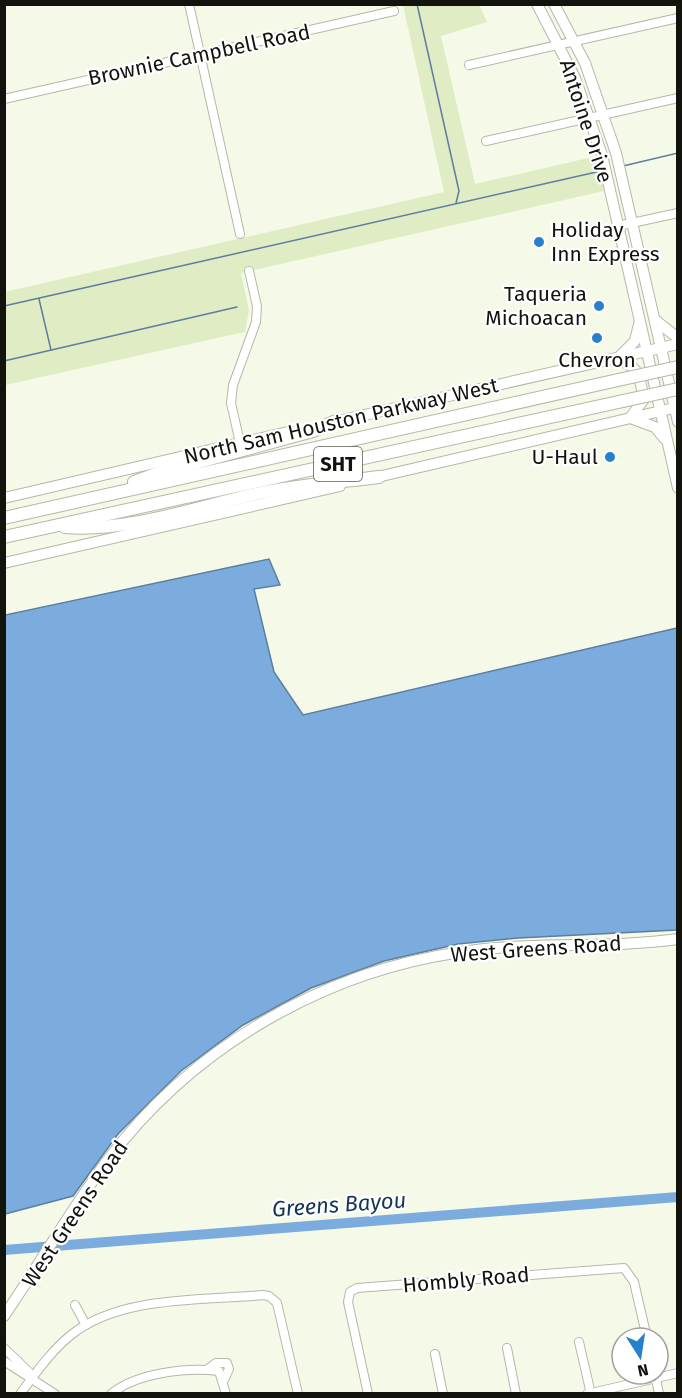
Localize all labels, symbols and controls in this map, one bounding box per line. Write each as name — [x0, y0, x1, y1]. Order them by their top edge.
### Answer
street label: Brownie Campbell Road — [86, 19, 312, 91]
street label: Antoine Drive — [554, 56, 618, 186]
place label: Holiday Inn Express — [551, 217, 660, 267]
marker: Holiday Inn Express — [532, 235, 546, 249]
place label: Taqueria Michoacan — [485, 281, 587, 331]
marker: Taqueria Michoacan — [592, 299, 606, 313]
marker: Chevron — [590, 331, 604, 345]
place label: Chevron — [558, 347, 636, 373]
street label: North Sam Houston Parkway West — [181, 372, 501, 470]
place label: U-Haul — [532, 444, 598, 470]
road number: SHT — [314, 447, 362, 481]
marker: U-Haul — [603, 450, 617, 464]
street label: West Greens Road — [450, 930, 622, 968]
street label: West Greens Road — [16, 1136, 134, 1292]
water label: Greens Bayou — [271, 1186, 407, 1223]
street label: Hombly Road — [401, 1262, 531, 1298]
north arrow — [610, 1326, 670, 1386]
text: N — [636, 1360, 650, 1381]

